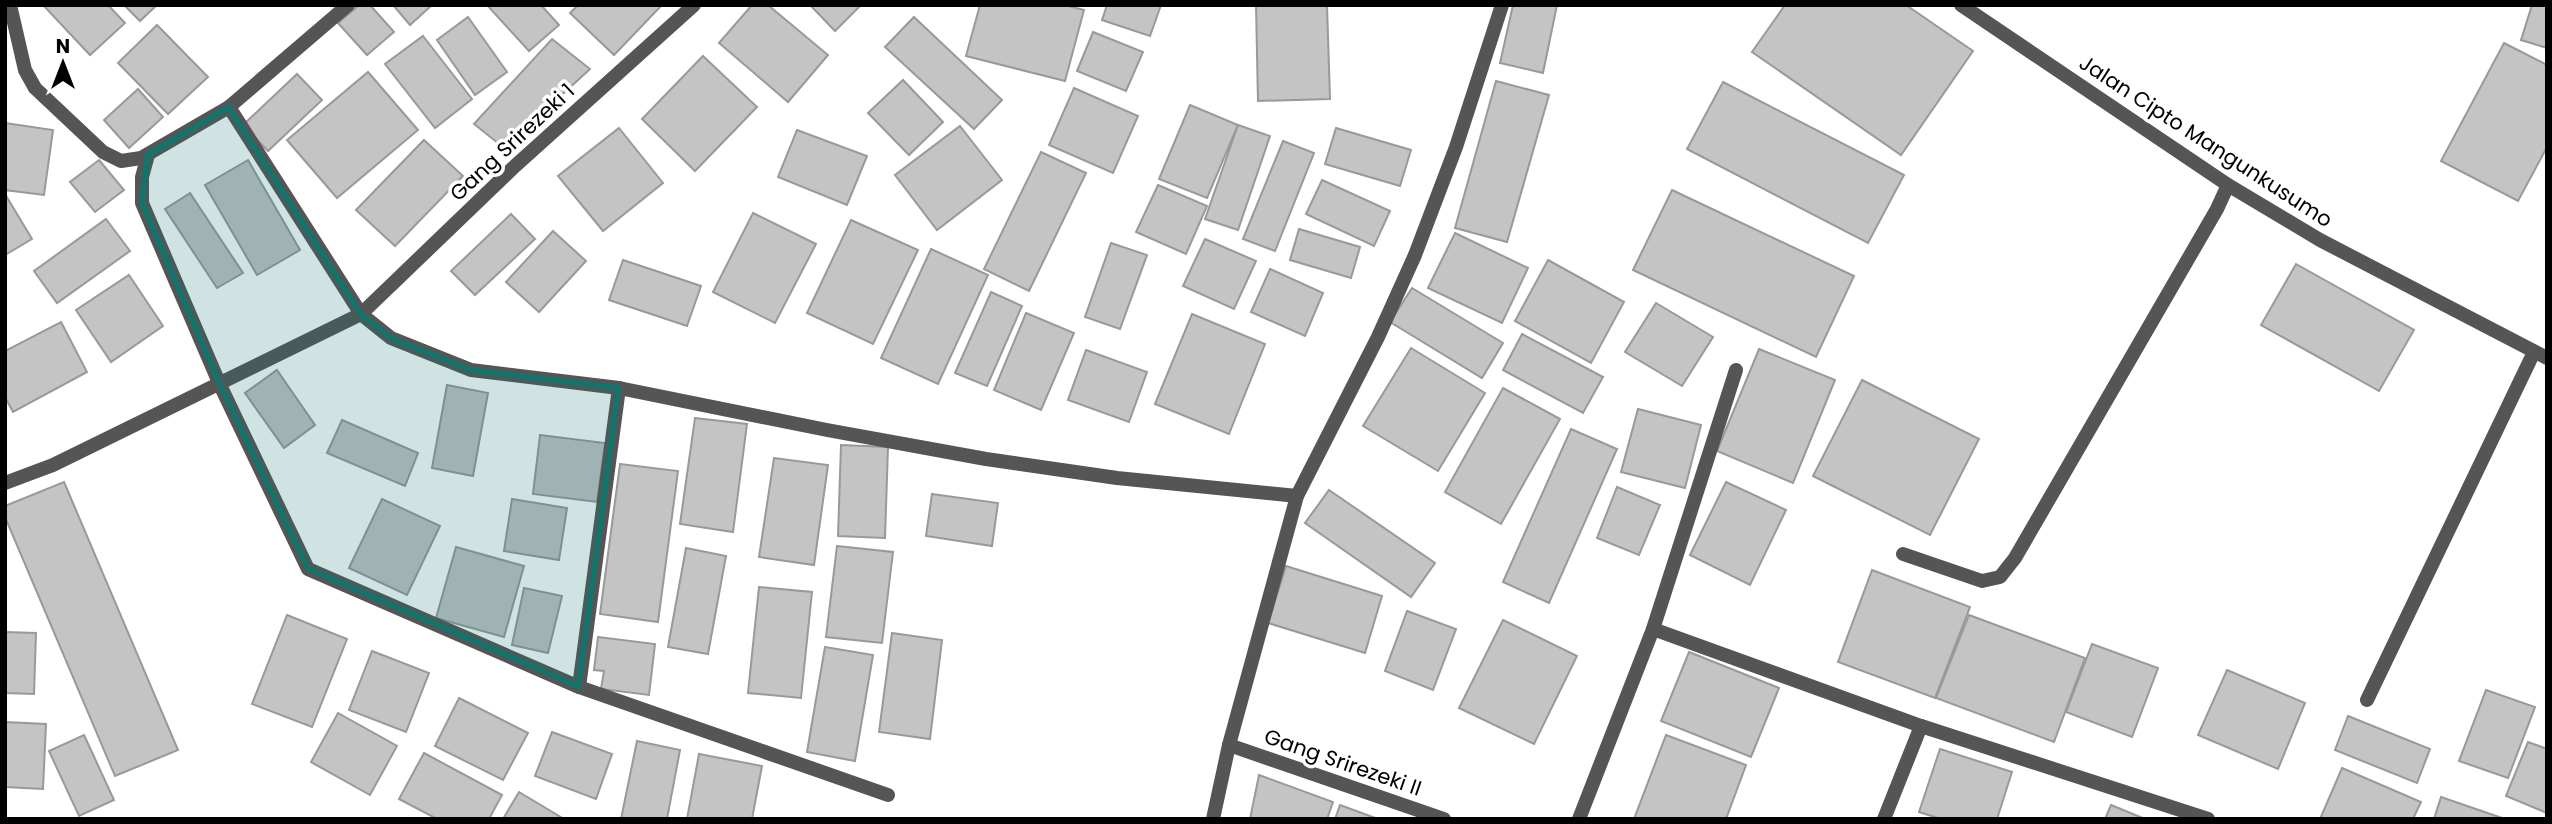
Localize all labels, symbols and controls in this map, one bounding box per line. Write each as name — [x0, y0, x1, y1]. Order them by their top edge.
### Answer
north arrow — [28, 28, 98, 98]
text: N — [56, 33, 70, 60]
street label: Jalan Cipto Mangunkusumo — [2074, 48, 2338, 234]
street label: Gang Srirezeki 1 — [443, 77, 581, 207]
street label: Gang Srirezeki II — [1261, 722, 1425, 802]

